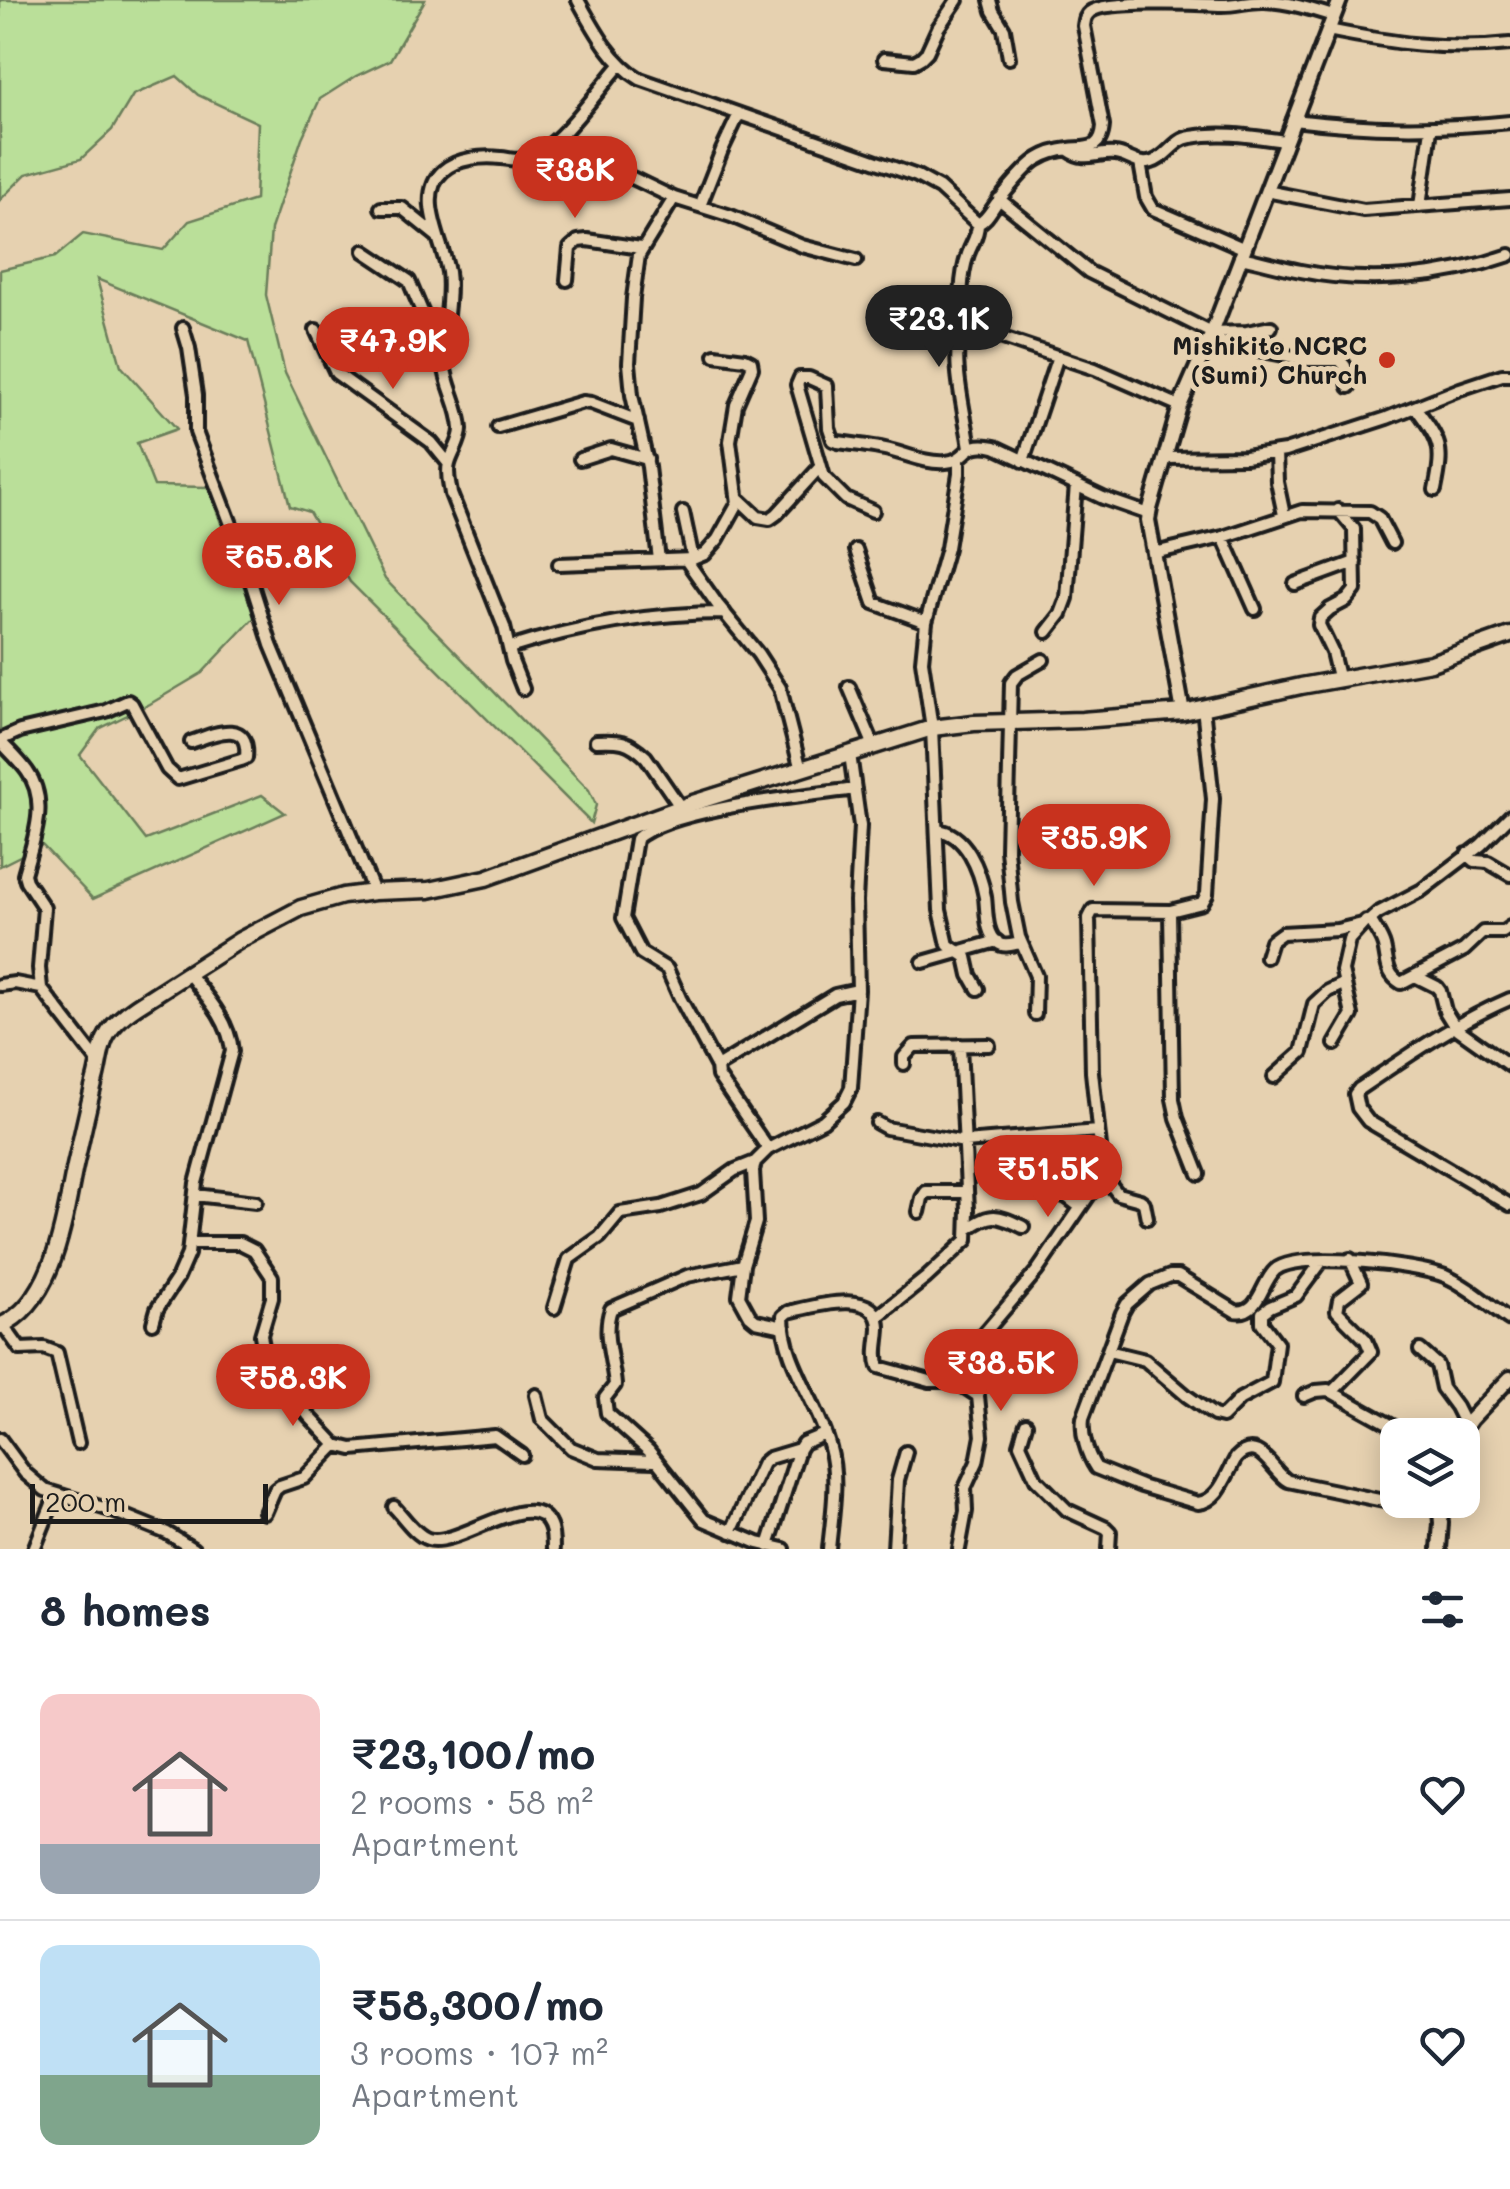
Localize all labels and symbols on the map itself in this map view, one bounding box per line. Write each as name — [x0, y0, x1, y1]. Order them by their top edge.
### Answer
pin: ₹38K — [516, 136, 634, 221]
pin: ₹23.1K — [858, 285, 1020, 370]
pin: ₹47.9K — [312, 307, 474, 392]
place label: Mishikito NCRC (Sumi) Church — [1172, 329, 1367, 390]
marker: Mishikito NCRC (Sumi) Church — [1376, 349, 1398, 371]
pin: ₹65.8K — [198, 523, 360, 608]
pin: ₹35.9K — [1013, 804, 1175, 889]
pin: ₹51.5K — [967, 1135, 1129, 1220]
pin: ₹38.5K — [920, 1329, 1082, 1414]
pin: ₹58.3K — [212, 1344, 374, 1429]
scale bar — [30, 1479, 268, 1524]

